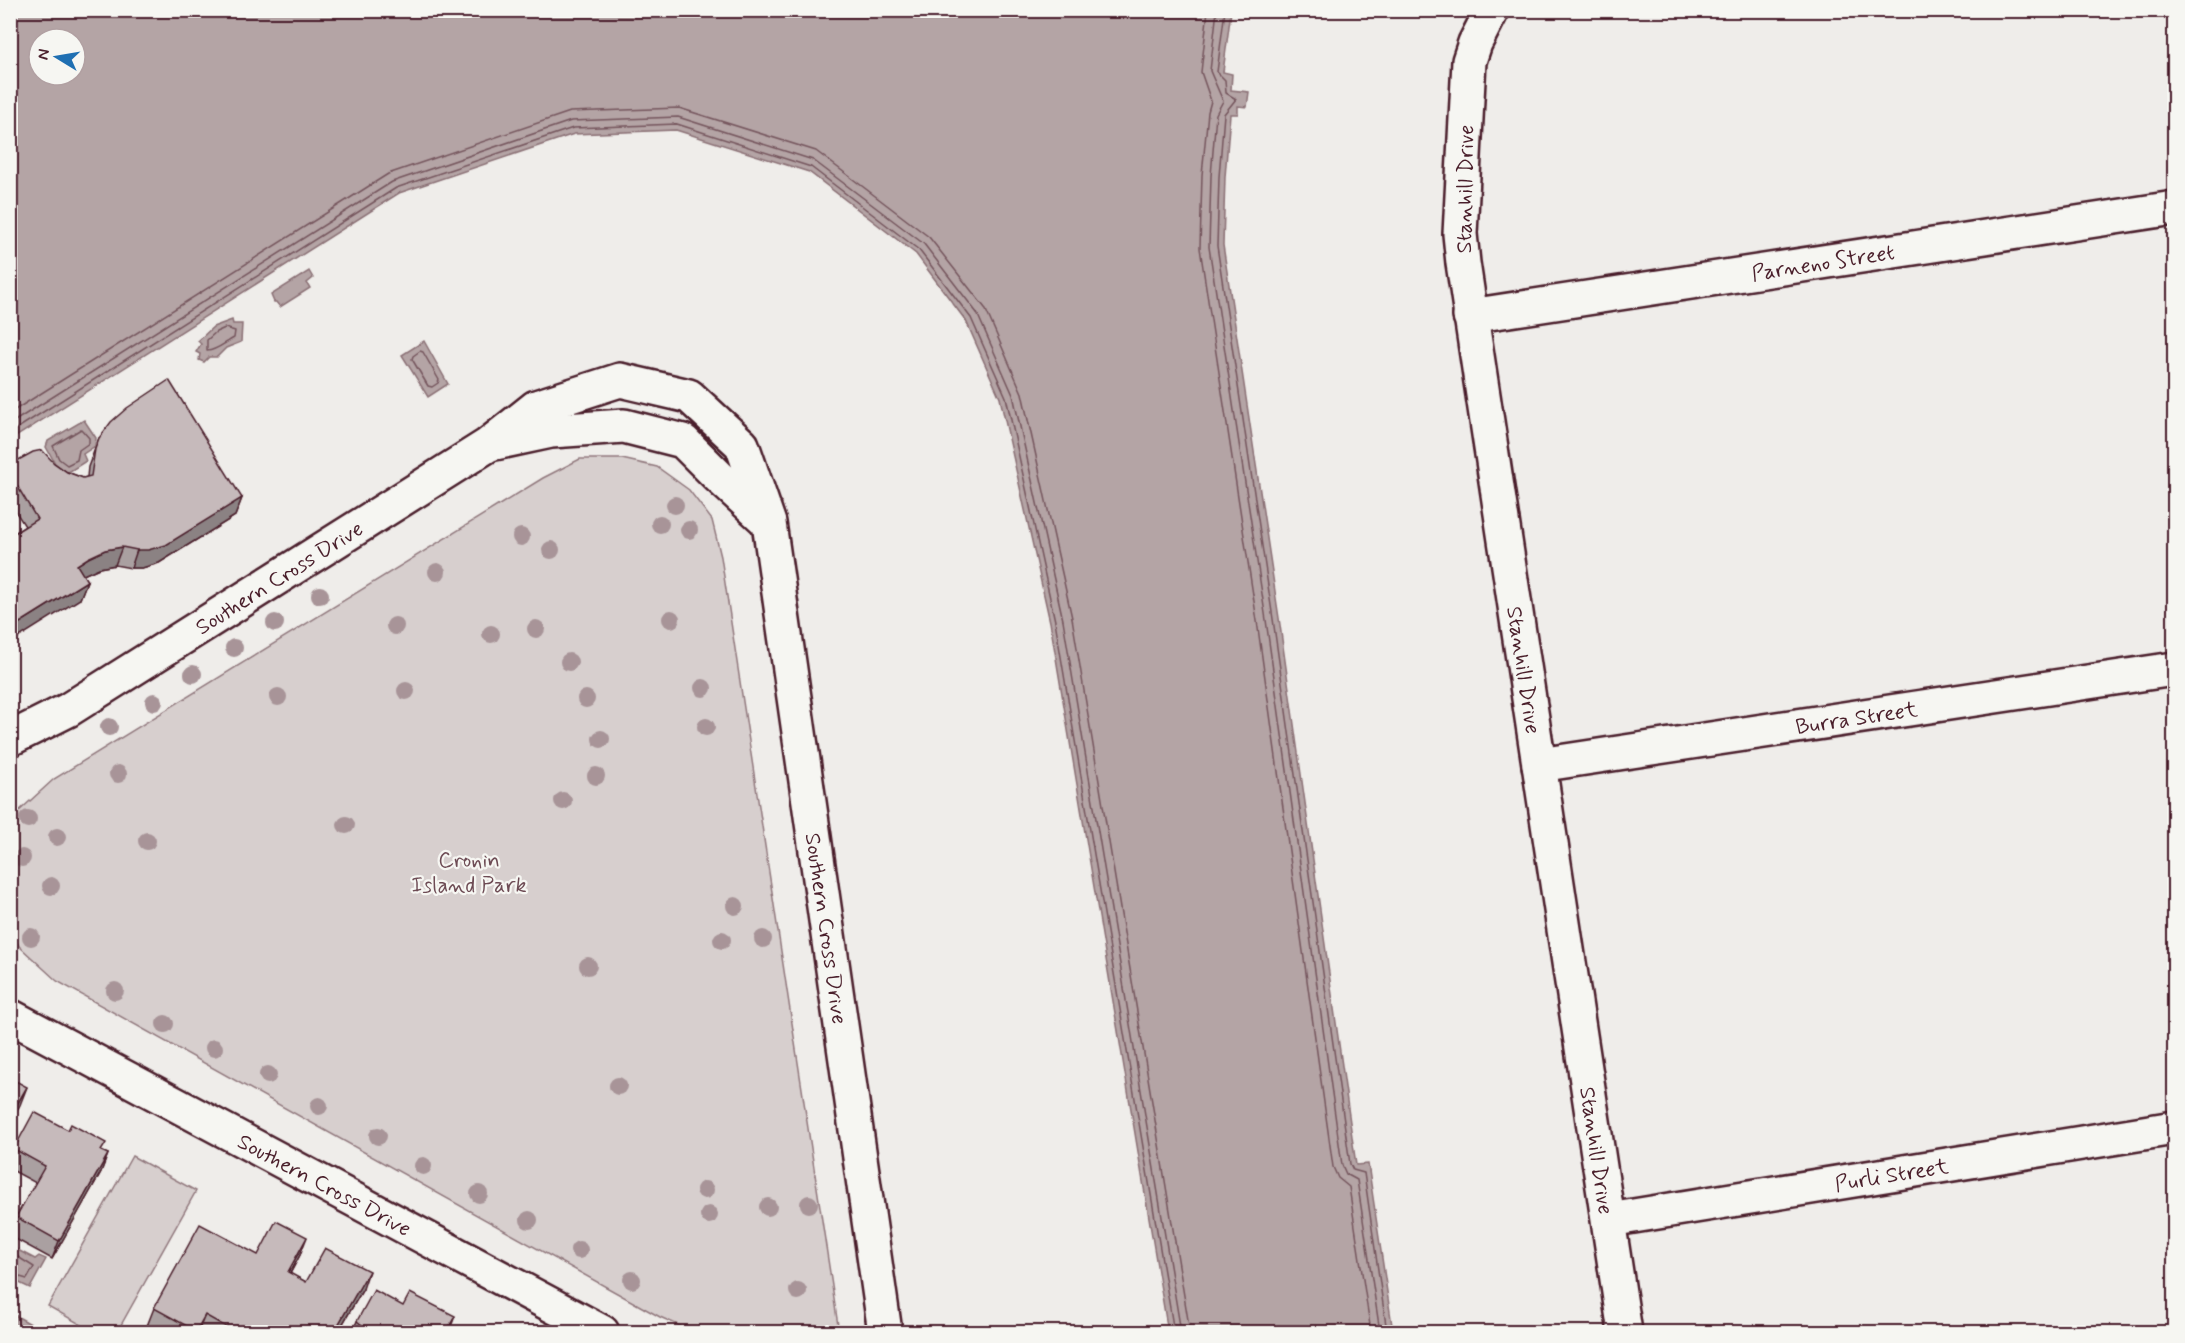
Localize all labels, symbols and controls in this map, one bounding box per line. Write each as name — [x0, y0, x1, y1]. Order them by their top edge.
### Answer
north arrow — [27, 27, 87, 87]
text: N — [32, 47, 55, 62]
street label: Stanhill Drive — [1451, 124, 1481, 254]
street label: Parneno Street — [1750, 239, 1897, 289]
street label: Southern Cross Drive — [191, 515, 369, 642]
street label: Stanhill Drive — [1499, 604, 1546, 736]
street label: Burra Street — [1794, 696, 1920, 742]
street label: Southern Cross Drive — [798, 831, 853, 1026]
park label: Cronin Island Park — [411, 847, 527, 900]
street label: Stanhill Drive — [1572, 1085, 1619, 1216]
street label: Southern Cross Drive — [232, 1128, 416, 1244]
street label: Purli Street — [1833, 1153, 1951, 1199]

